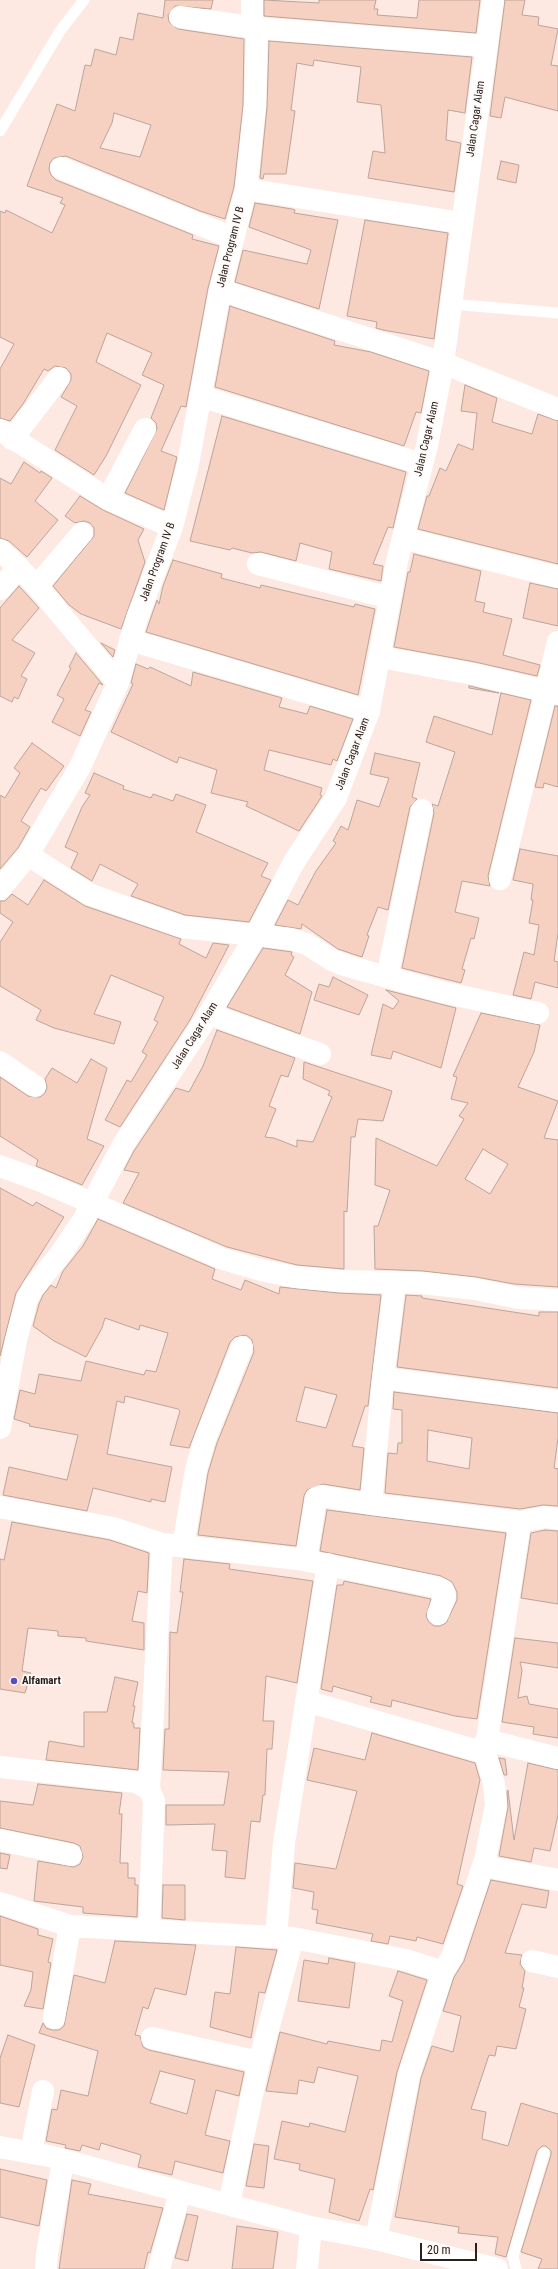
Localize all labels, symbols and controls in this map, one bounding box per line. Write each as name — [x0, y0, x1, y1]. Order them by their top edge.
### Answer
street label: Jalan Cagar Alam — [464, 80, 488, 158]
street label: Jalan Program IV B — [215, 205, 247, 289]
street label: Jalan Cagar Alam — [412, 400, 442, 478]
street label: Jalan Program IV B — [138, 521, 178, 603]
street label: Jalan Cagar Alam — [333, 716, 373, 792]
street label: Jalan Cagar Alam — [169, 1000, 221, 1072]
place label: Alfamart — [22, 1674, 61, 1688]
marker: Alfamart — [9, 1676, 19, 1686]
scale bar — [422, 2235, 479, 2261]
text: 20 m — [427, 2243, 451, 2257]

